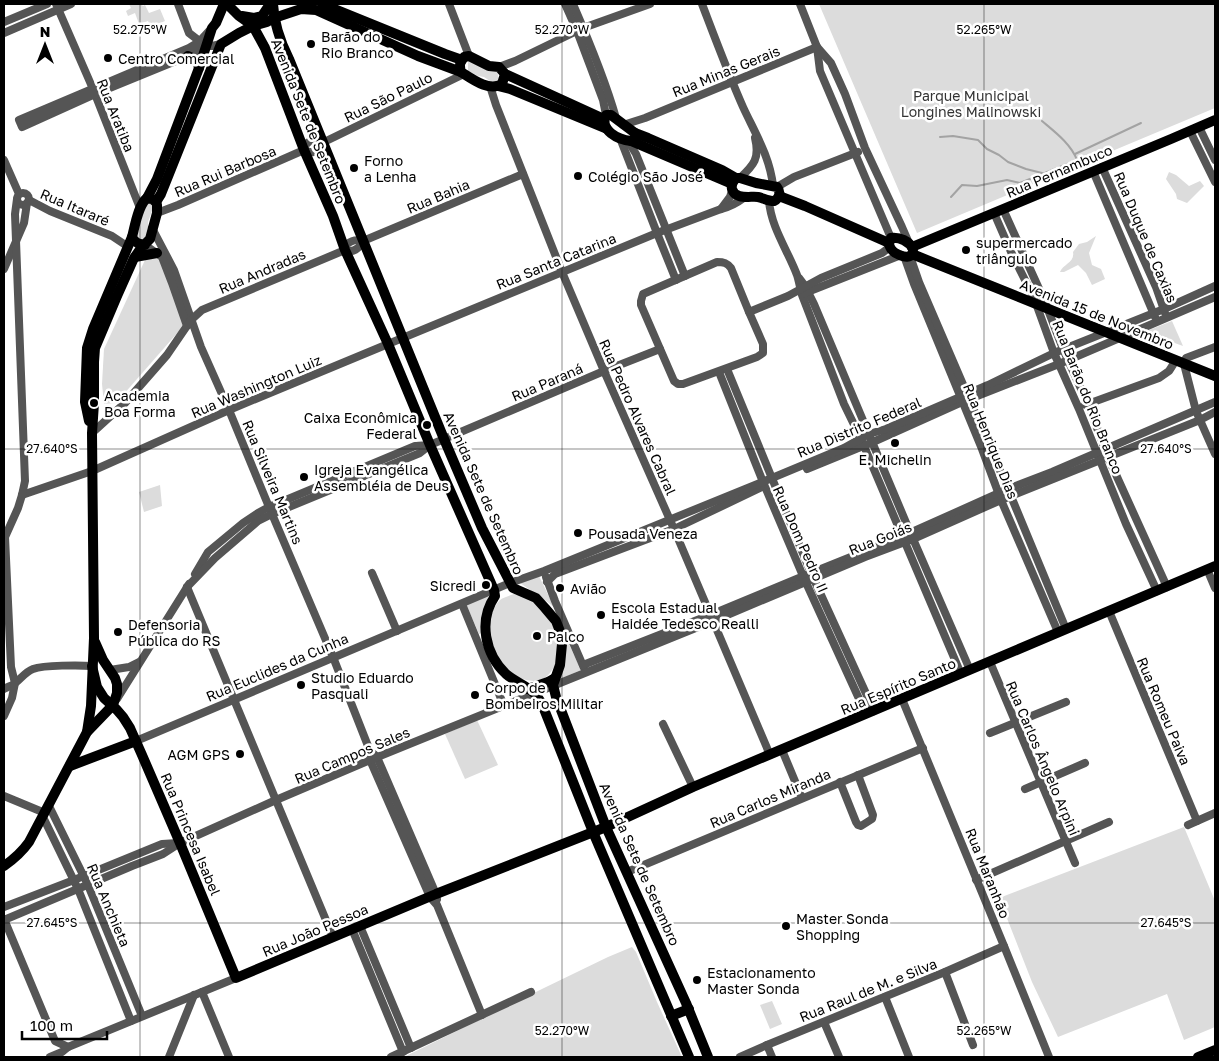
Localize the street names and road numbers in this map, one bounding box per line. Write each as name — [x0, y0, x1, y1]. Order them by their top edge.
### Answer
street label: Avenida Sete de Setembro — [268, 36, 350, 206]
street label: Rua Minas Gerais — [670, 42, 782, 100]
street label: Rua São Paulo — [341, 68, 435, 126]
street label: Rua Aratiba — [94, 76, 138, 154]
street label: Rua Pernambuco — [1003, 141, 1115, 201]
street label: Rua Rui Barbosa — [171, 142, 279, 200]
street label: Rua Duque de Caxias — [1111, 169, 1181, 305]
street label: Rua Bahia — [404, 175, 472, 217]
street label: Rua Itararé — [38, 185, 112, 229]
street label: Rua Santa Catarina — [493, 229, 619, 293]
street label: Rua Andradas — [216, 245, 308, 297]
street label: Avenida 15 de Novembro — [1018, 275, 1176, 353]
street label: Rua Barão do Rio Branco — [1049, 318, 1127, 476]
street label: Rua Pedro Alvares Cabral — [596, 336, 680, 498]
street label: Rua Washington Luiz — [188, 351, 324, 421]
street label: Rua Paraná — [509, 359, 585, 405]
street label: Rua Henrique Dias — [960, 381, 1022, 501]
street label: Rua Distrito Federal — [794, 393, 924, 461]
street label: Avenida Sete de Setembro — [440, 409, 528, 577]
street label: Rua Silveira Martins — [239, 417, 307, 547]
street label: Rua Dom Pedro II — [770, 483, 832, 595]
street label: Rua Goiás — [846, 518, 914, 558]
street label: Rua Euclides da Cunha — [203, 629, 351, 705]
street label: Rua Espírito Santo — [838, 654, 958, 718]
street label: Rua Romeu Paiva — [1134, 655, 1194, 767]
street label: Rua Carlos Ângelo Arpini — [1003, 678, 1083, 838]
street label: Rua Campos Sales — [292, 723, 412, 787]
street label: Rua Carlos Miranda — [707, 765, 833, 831]
street label: Rua Princesa Isabel — [157, 770, 225, 898]
street label: Avenida Sete de Setembro — [596, 780, 684, 948]
street label: Rua Maranhão — [962, 825, 1014, 921]
street label: Rua Anchieta — [84, 861, 134, 949]
street label: Rua João Pessoa — [259, 900, 371, 960]
street label: Rua Raul de M. e Silva — [797, 955, 939, 1025]

